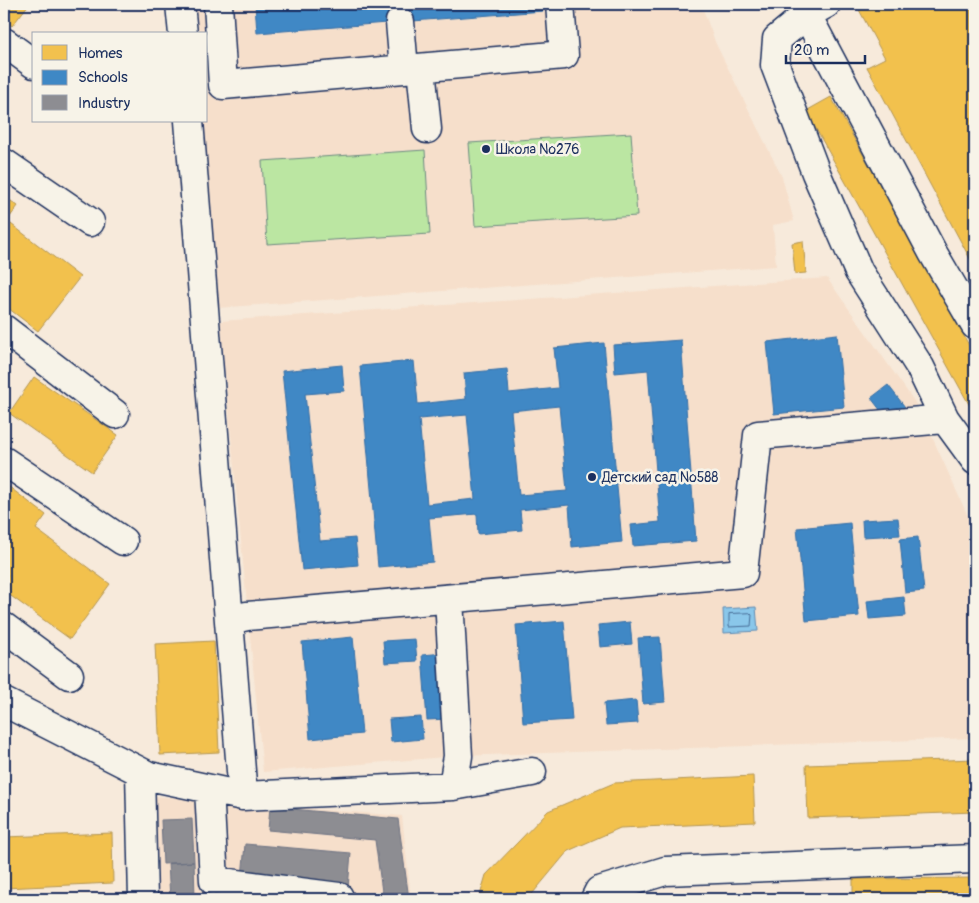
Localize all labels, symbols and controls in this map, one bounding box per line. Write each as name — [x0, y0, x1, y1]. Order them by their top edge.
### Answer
legend — [32, 32, 208, 122]
scale bar — [786, 32, 865, 64]
text: 20 m — [794, 41, 829, 60]
text: Homes — [78, 44, 123, 63]
text: Schools — [78, 68, 128, 87]
text: Industry — [78, 94, 131, 113]
place label: Школа №276 — [496, 141, 579, 158]
marker: Школа №276 — [480, 143, 492, 155]
place label: Детский сад №588 — [601, 469, 718, 486]
marker: Детский сад №588 — [586, 471, 598, 483]

